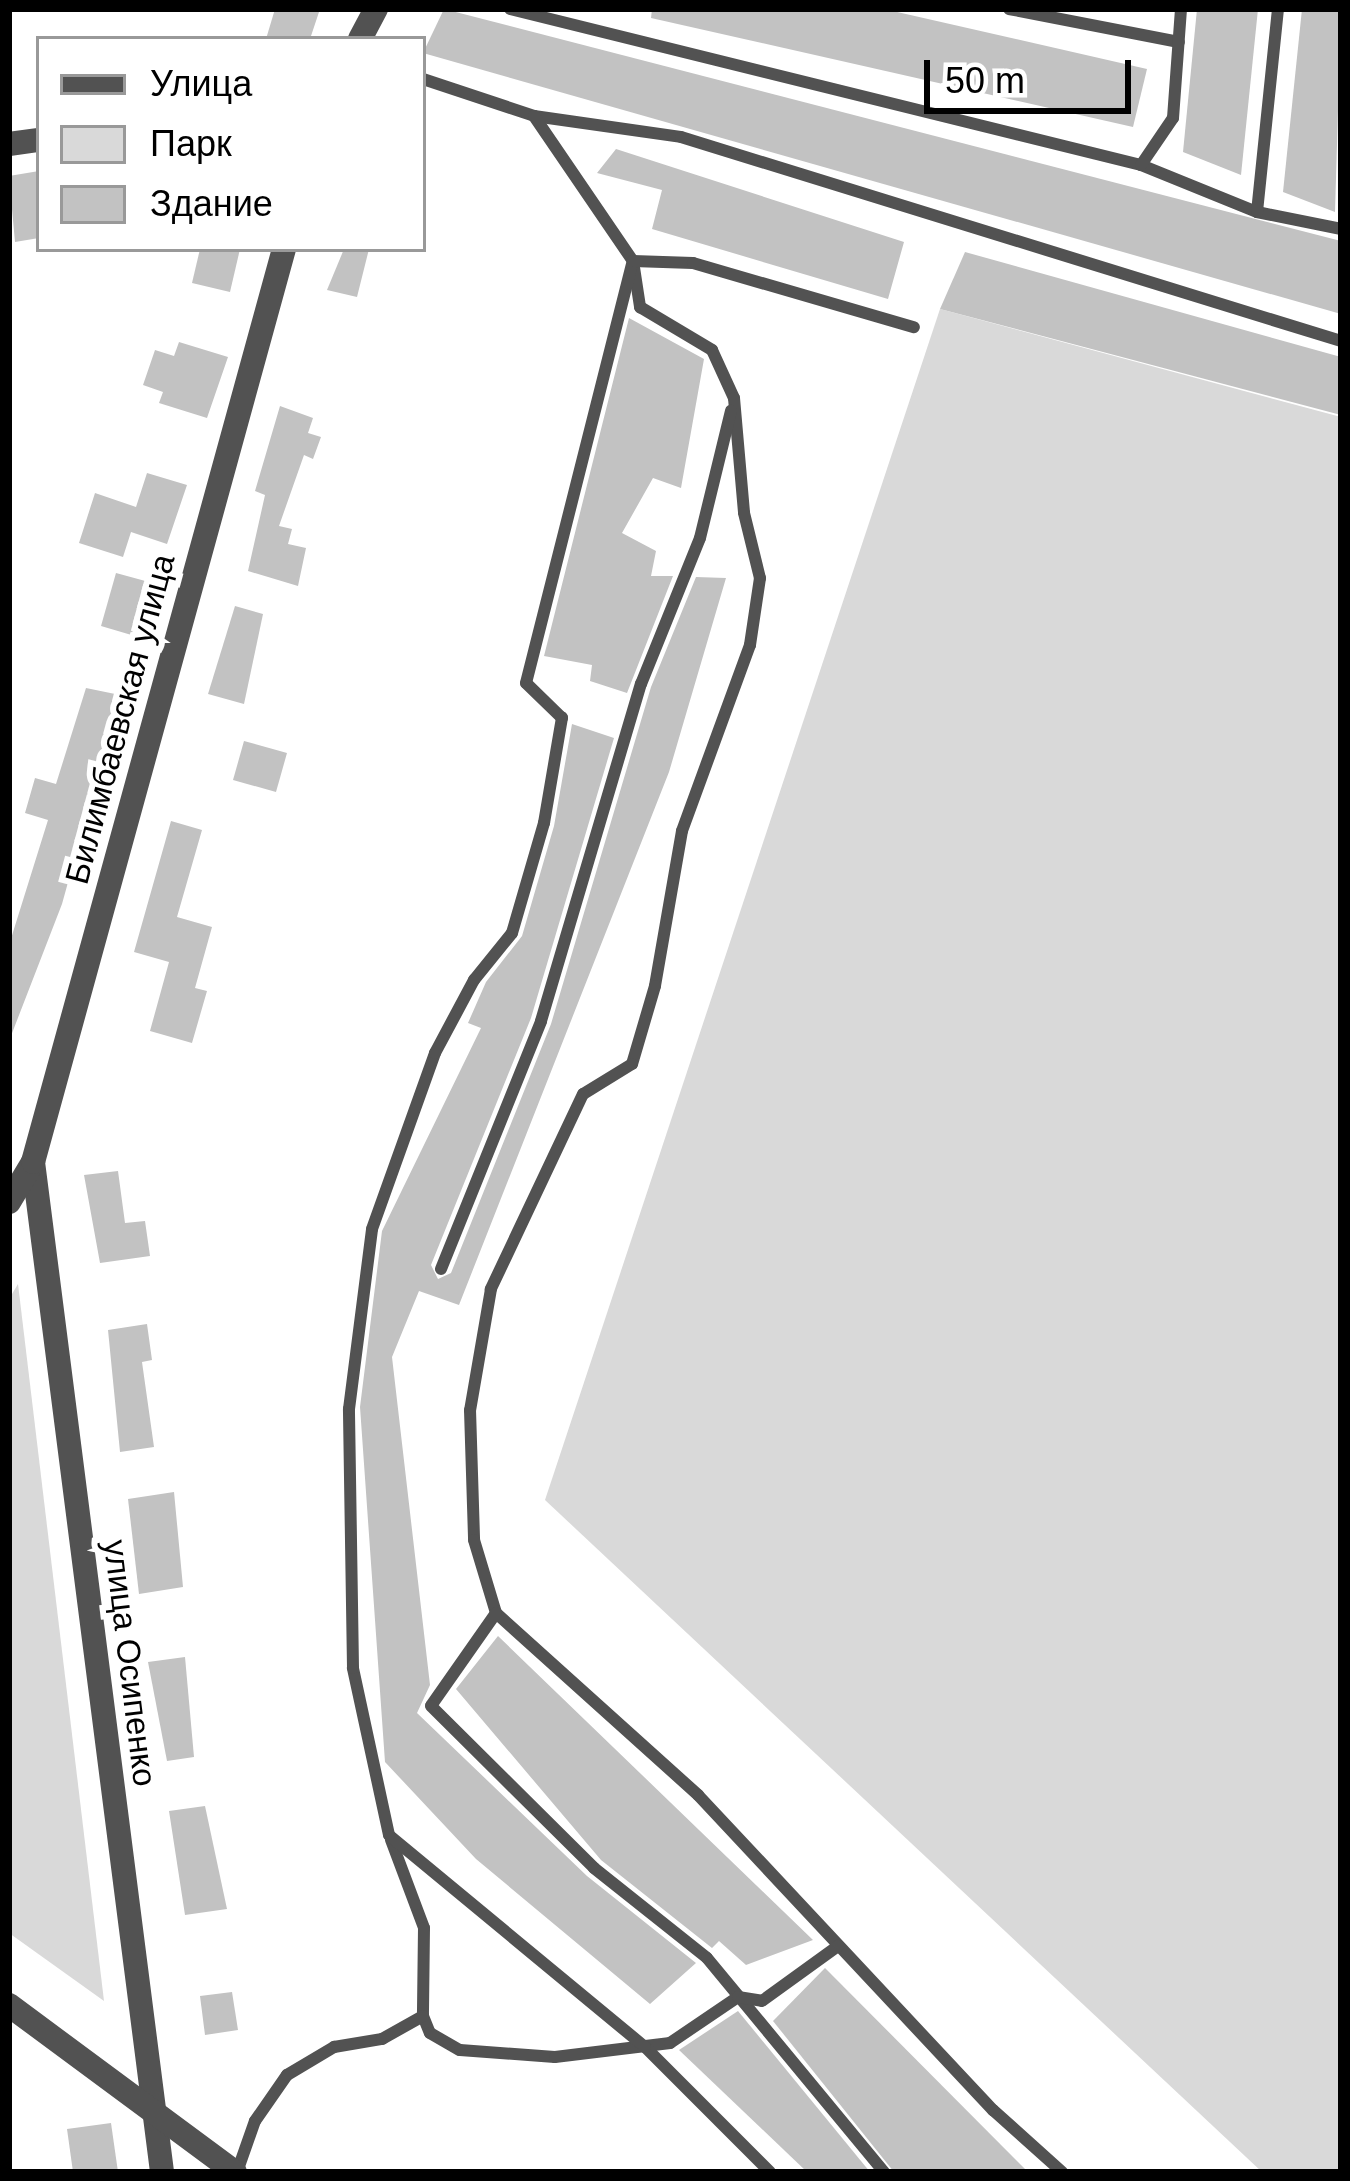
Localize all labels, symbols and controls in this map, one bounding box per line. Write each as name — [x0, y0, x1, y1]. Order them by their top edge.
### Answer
legend — [36, 36, 426, 252]
scale bar — [930, 36, 1137, 110]
text: 50 m — [945, 60, 1025, 101]
text: Улица — [150, 63, 252, 104]
text: Парк — [150, 123, 232, 164]
text: Здание — [150, 183, 273, 224]
street label: Билимбаевская улица — [57, 550, 183, 888]
street label: улица Осипенко — [95, 1537, 165, 1789]

